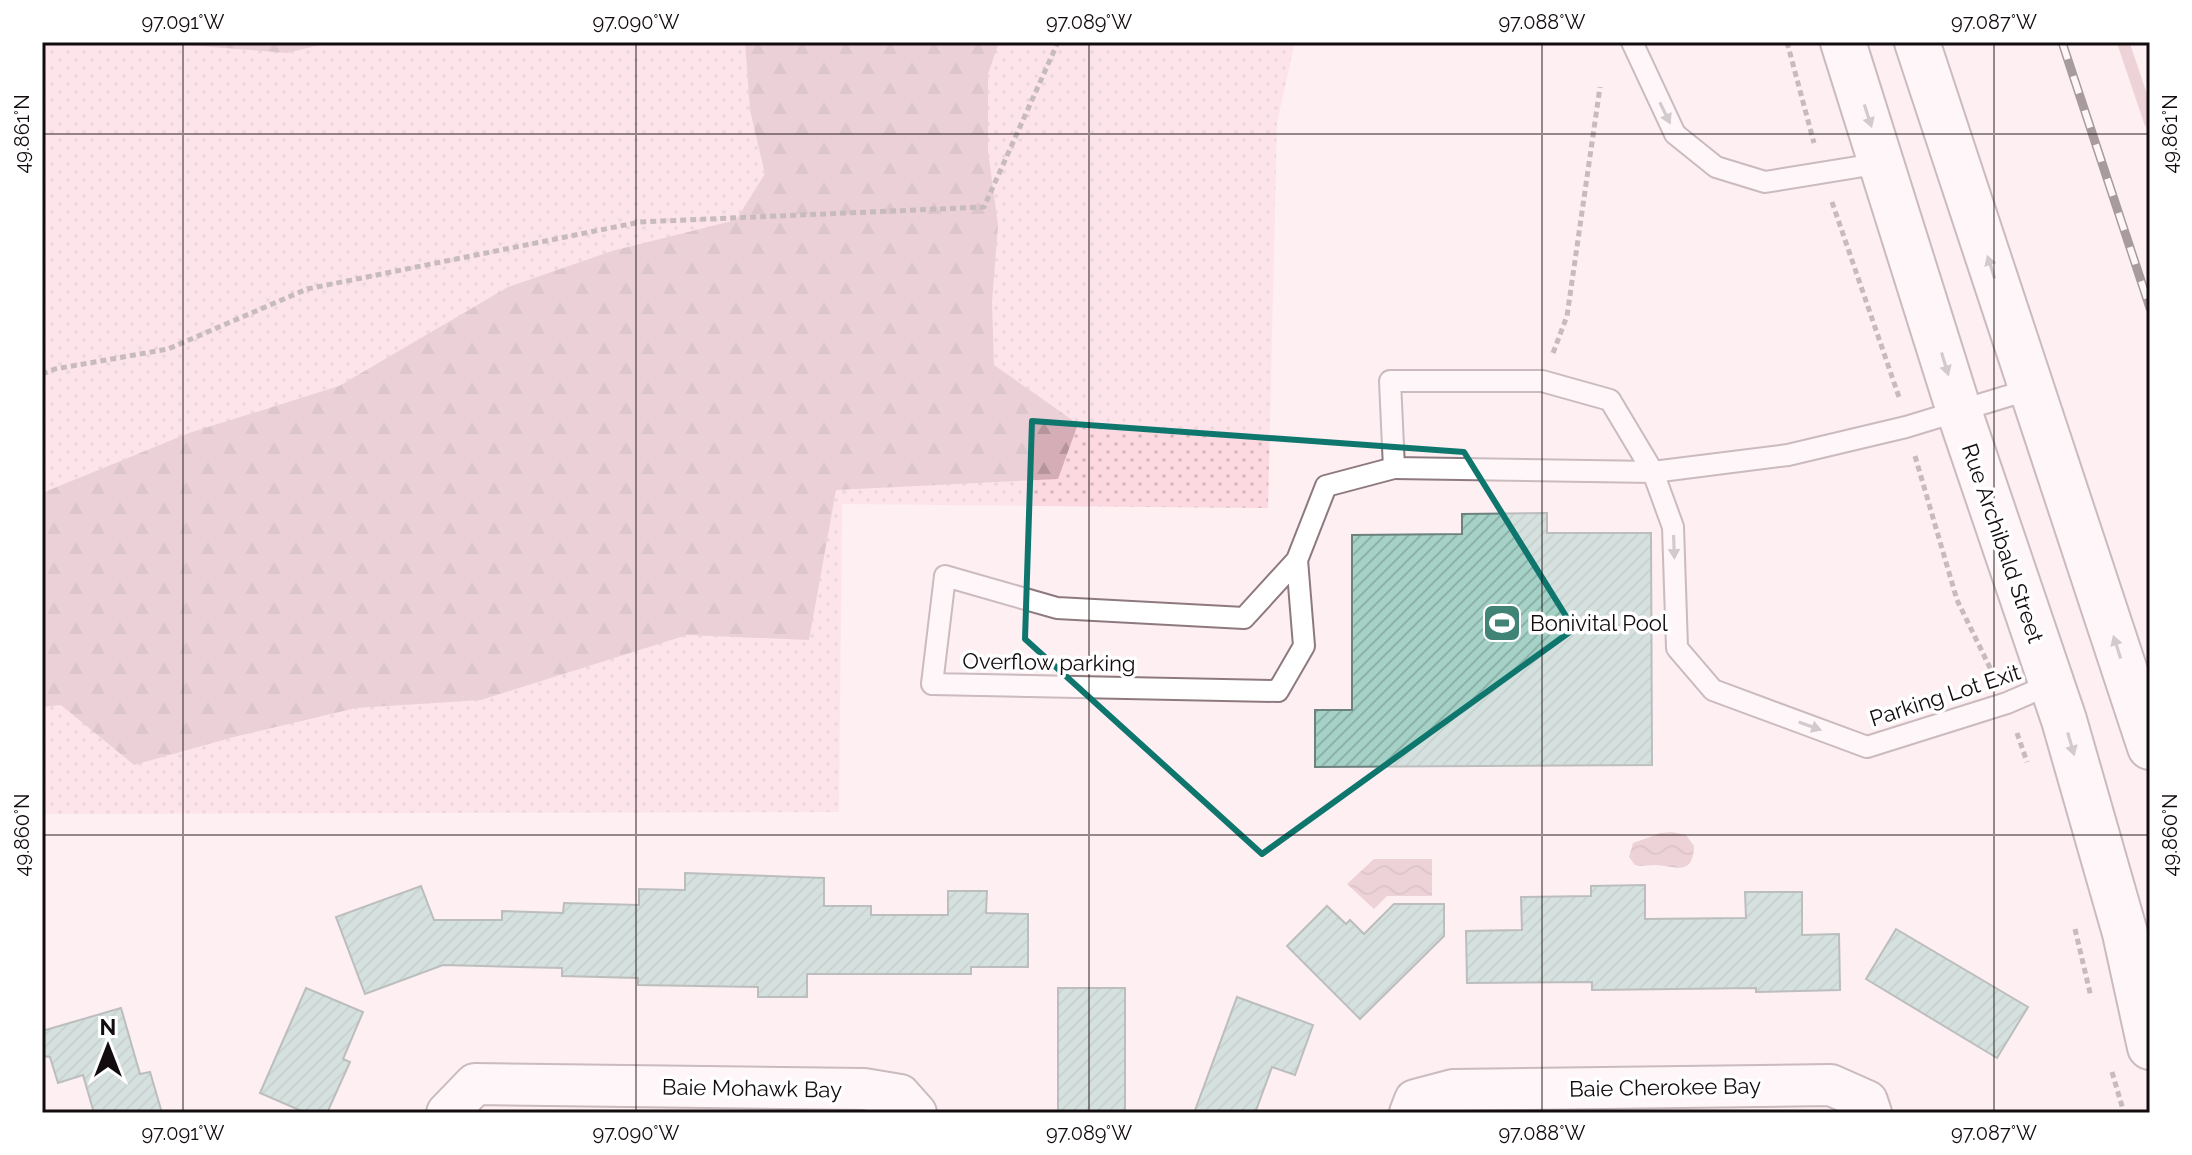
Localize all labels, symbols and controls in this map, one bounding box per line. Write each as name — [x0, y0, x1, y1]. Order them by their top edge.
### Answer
text: 97.091°W — [141, 10, 225, 34]
text: 97.090°W — [593, 10, 679, 34]
text: 97.089°W — [1046, 10, 1132, 34]
text: 97.088°W — [1499, 10, 1586, 34]
text: 97.087°W — [1951, 10, 2037, 34]
text: 49.861°N — [10, 94, 34, 174]
text: 49.861°N — [2158, 94, 2182, 174]
one-way arrow — [1658, 101, 1671, 124]
one-way arrow — [1862, 104, 1874, 128]
one-way arrow — [1984, 255, 1997, 279]
one-way arrow — [1939, 353, 1951, 377]
street label: Rue Archibald Street — [1957, 440, 2049, 647]
one-way arrow — [1667, 535, 1680, 560]
sports icon: Bonivital Pool — [1481, 602, 1523, 644]
place label: Bonivital Pool — [1530, 610, 1668, 636]
one-way arrow — [2110, 635, 2122, 659]
street label: Overflow parking — [962, 647, 1136, 677]
street label: Parking Lot Exit — [1866, 658, 2024, 732]
one-way arrow — [1798, 720, 1822, 732]
one-way arrow — [2065, 732, 2078, 756]
text: 49.860°N — [10, 794, 34, 876]
text: 49.860°N — [2158, 794, 2182, 876]
north arrow — [68, 1007, 148, 1087]
text: N — [100, 1014, 116, 1040]
street label: Baie Cherokee Bay — [1569, 1072, 1761, 1102]
street label: Baie Mohawk Bay — [662, 1073, 842, 1103]
text: 97.091°W — [141, 1121, 225, 1145]
text: 97.090°W — [593, 1121, 679, 1145]
text: 97.089°W — [1046, 1121, 1132, 1145]
text: 97.088°W — [1499, 1121, 1586, 1145]
text: 97.087°W — [1951, 1121, 2037, 1145]

